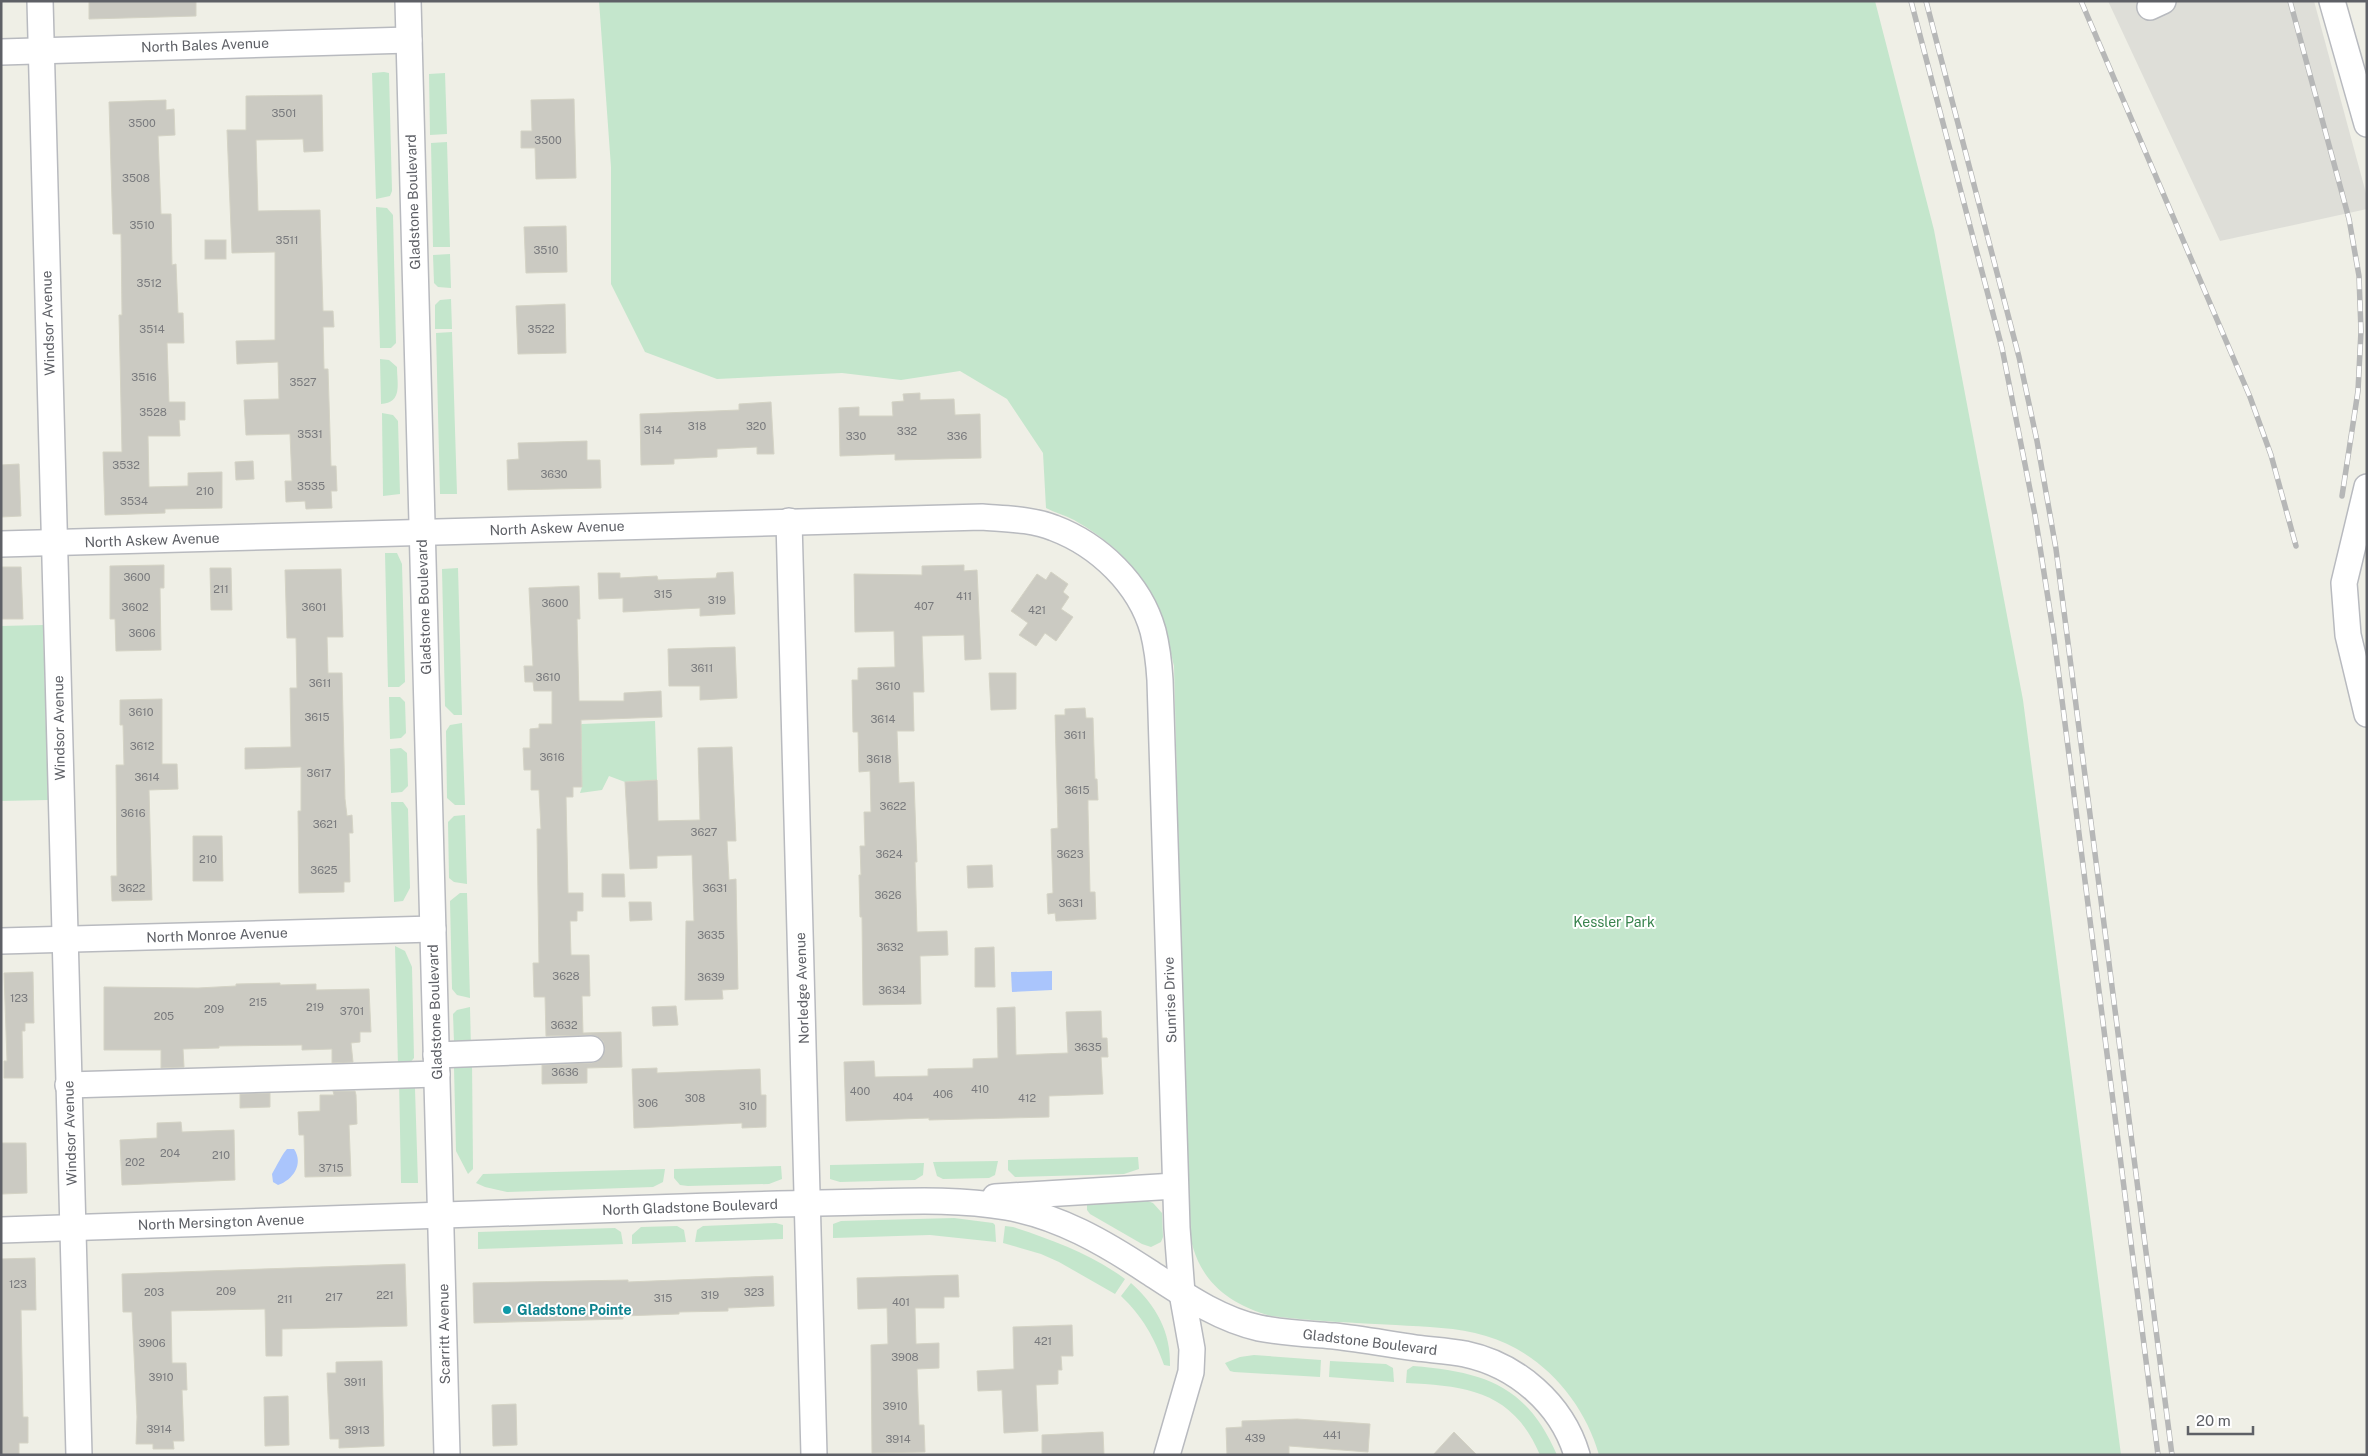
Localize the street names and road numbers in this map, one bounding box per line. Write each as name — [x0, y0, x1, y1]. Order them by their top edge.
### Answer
street label: North Bales Avenue — [141, 35, 269, 55]
street label: Gladstone Boulevard — [403, 134, 423, 270]
street label: Windsor Avenue — [38, 270, 58, 376]
street label: North Askew Avenue — [489, 518, 625, 538]
street label: North Askew Avenue — [84, 530, 220, 550]
street label: Gladstone Boulevard — [414, 539, 434, 675]
street label: Windsor Avenue — [50, 675, 68, 781]
street label: North Monroe Avenue — [146, 925, 288, 945]
street label: Norledge Avenue — [792, 932, 812, 1044]
street label: Gladstone Boulevard — [425, 944, 445, 1080]
street label: Sunrise Drive — [1160, 956, 1180, 1043]
street label: Windsor Avenue — [60, 1080, 80, 1186]
street label: North Gladstone Boulevard — [602, 1196, 778, 1218]
street label: North Mersington Avenue — [138, 1211, 305, 1233]
street label: Scarritt Avenue — [435, 1283, 453, 1384]
street label: Gladstone Boulevard — [1302, 1326, 1438, 1358]

